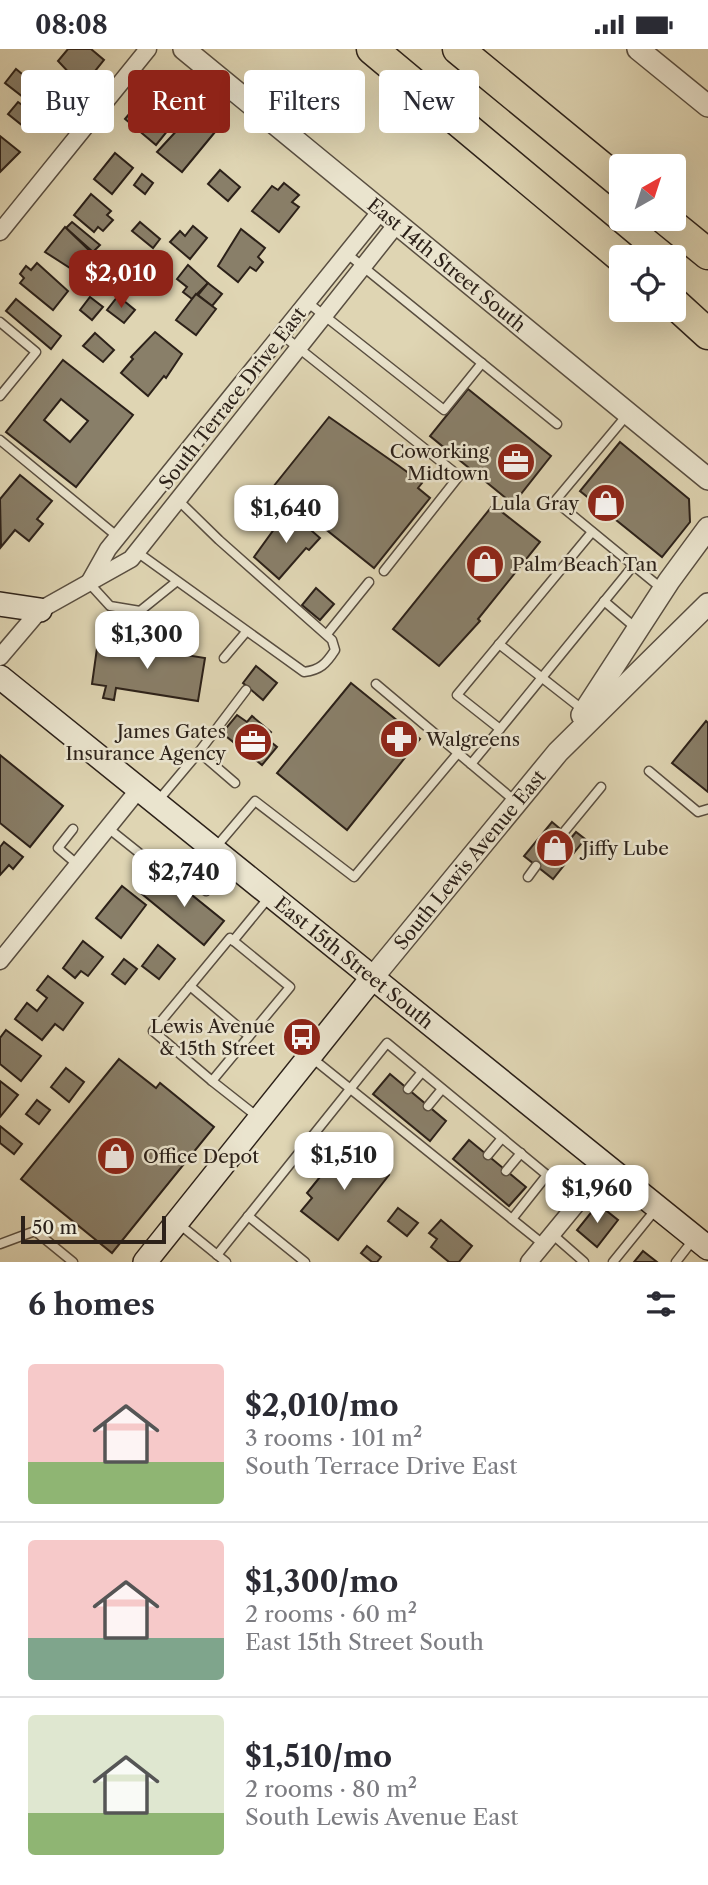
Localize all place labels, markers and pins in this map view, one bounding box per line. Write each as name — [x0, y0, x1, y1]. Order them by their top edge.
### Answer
pin: $2,010 — [64, 251, 178, 310]
place label: Coworking Midtown — [390, 440, 490, 485]
office icon: Coworking Midtown — [495, 441, 537, 483]
shop icon: Lula Gray — [585, 482, 627, 524]
pin: $1,640 — [229, 485, 343, 545]
place label: Lula Gray — [491, 492, 579, 515]
shop icon: Palm Beach Tan — [464, 543, 506, 585]
place label: Palm Beach Tan — [512, 553, 658, 576]
pin: $1,300 — [90, 611, 204, 671]
pharmacy icon: Walgreens — [378, 718, 420, 760]
place label: James Gates Insurance Agency — [65, 720, 226, 765]
office icon: James Gates Insurance Agency — [232, 721, 274, 763]
place label: Walgreens — [425, 728, 520, 751]
shop icon: Jiffy Lube — [534, 827, 576, 869]
place label: Jiffy Lube — [579, 837, 669, 860]
pin: $2,740 — [127, 849, 241, 909]
place label: Lewis Avenue & 15th Street — [151, 1015, 275, 1060]
bus stop icon: Lewis Avenue & 15th Street — [281, 1016, 323, 1058]
pin: $1,510 — [287, 1133, 401, 1192]
shop icon: Office Depot — [95, 1135, 137, 1177]
place label: Office Depot — [143, 1145, 259, 1168]
pin: $1,960 — [540, 1165, 654, 1225]

